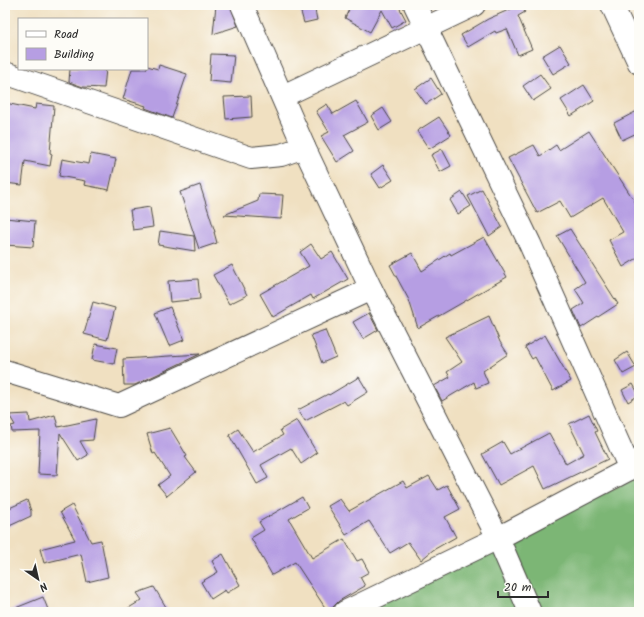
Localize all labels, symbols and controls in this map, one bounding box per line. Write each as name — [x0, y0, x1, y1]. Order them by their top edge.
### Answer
legend — [18, 18, 148, 70]
text: Road — [54, 25, 79, 44]
text: Building — [54, 45, 94, 64]
north arrow — [18, 559, 58, 599]
scale bar — [498, 573, 548, 599]
text: N — [35, 577, 51, 596]
text: 20 m — [504, 578, 532, 597]

